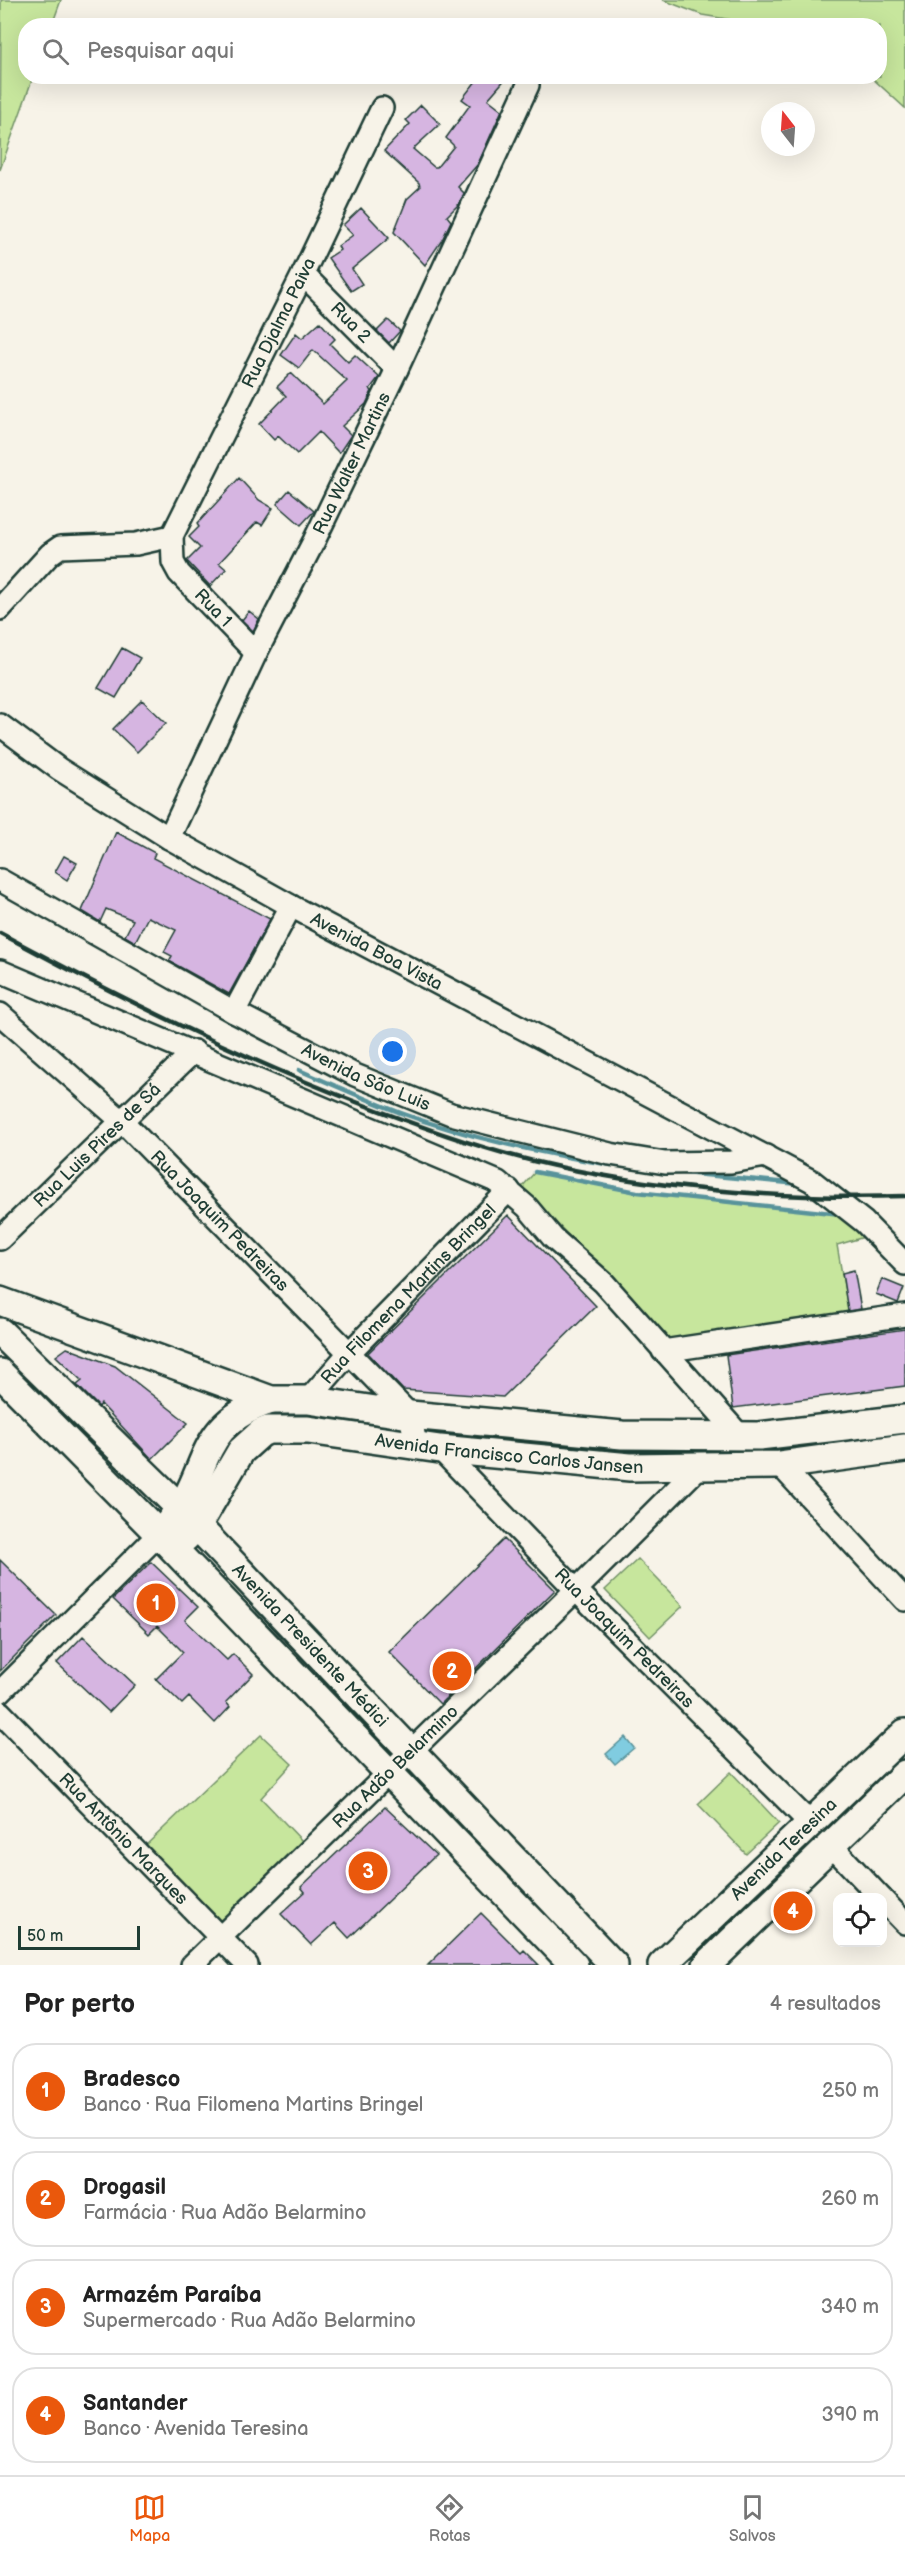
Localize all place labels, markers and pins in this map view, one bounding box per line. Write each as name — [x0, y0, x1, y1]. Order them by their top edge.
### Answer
pin: 1 — [136, 1580, 176, 1626]
pin: 2 — [432, 1648, 472, 1694]
pin: 3 — [348, 1848, 388, 1894]
pin: 4 — [774, 1888, 812, 1934]

